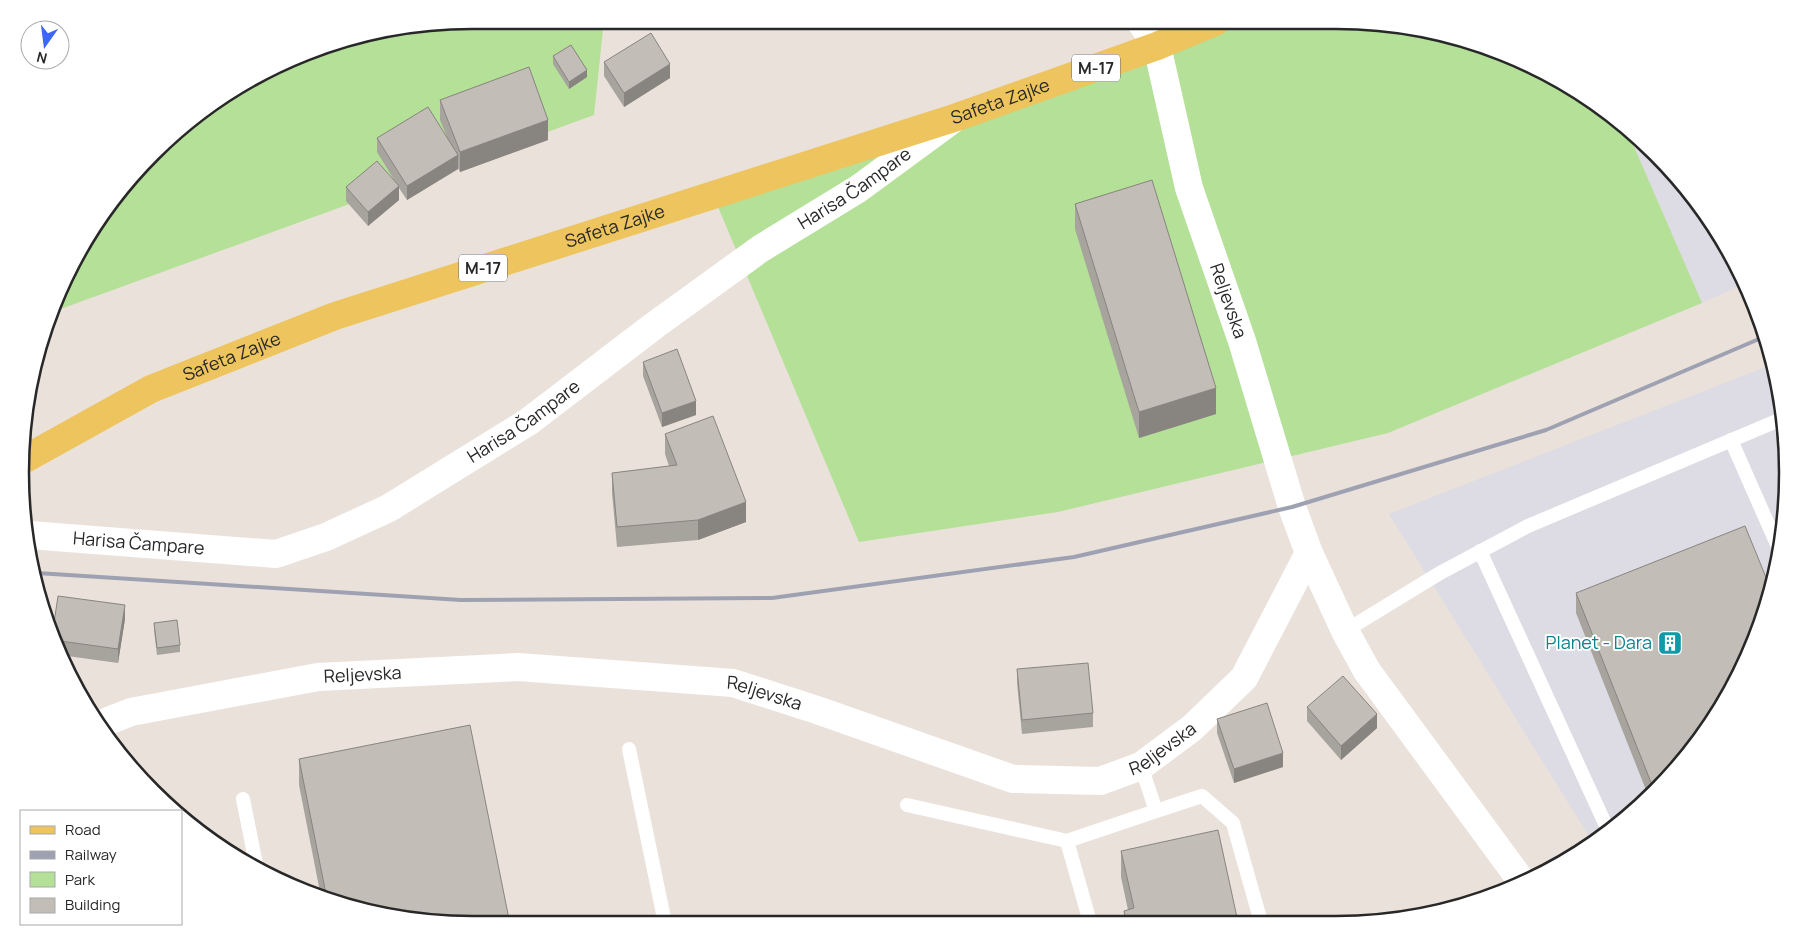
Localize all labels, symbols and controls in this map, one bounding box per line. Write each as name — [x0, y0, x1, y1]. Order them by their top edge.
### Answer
north arrow — [20, 20, 70, 70]
text: N — [35, 48, 49, 69]
road number: M-17 — [1072, 54, 1120, 82]
street label: Safeta Zajke — [947, 72, 1053, 129]
street label: Harisa Čampare — [793, 141, 915, 234]
street label: Safeta Zajke — [562, 198, 668, 253]
road number: M-17 — [459, 254, 507, 282]
street label: Reljevska — [1205, 260, 1253, 341]
street label: Safeta Zajke — [179, 326, 284, 386]
street label: Harisa Čampare — [462, 374, 584, 468]
street label: Harisa Čampare — [72, 525, 205, 559]
place label: Planet - Dara — [1546, 630, 1652, 654]
building icon: Planet - Dara — [1657, 630, 1683, 656]
street label: Reljevska — [323, 660, 402, 688]
street label: Reljevska — [726, 670, 805, 715]
street label: Reljevska — [1125, 716, 1201, 780]
legend — [20, 810, 182, 925]
text: Road — [65, 819, 101, 840]
text: Railway — [65, 844, 117, 865]
text: Park — [65, 869, 95, 890]
text: Building — [65, 894, 120, 915]

